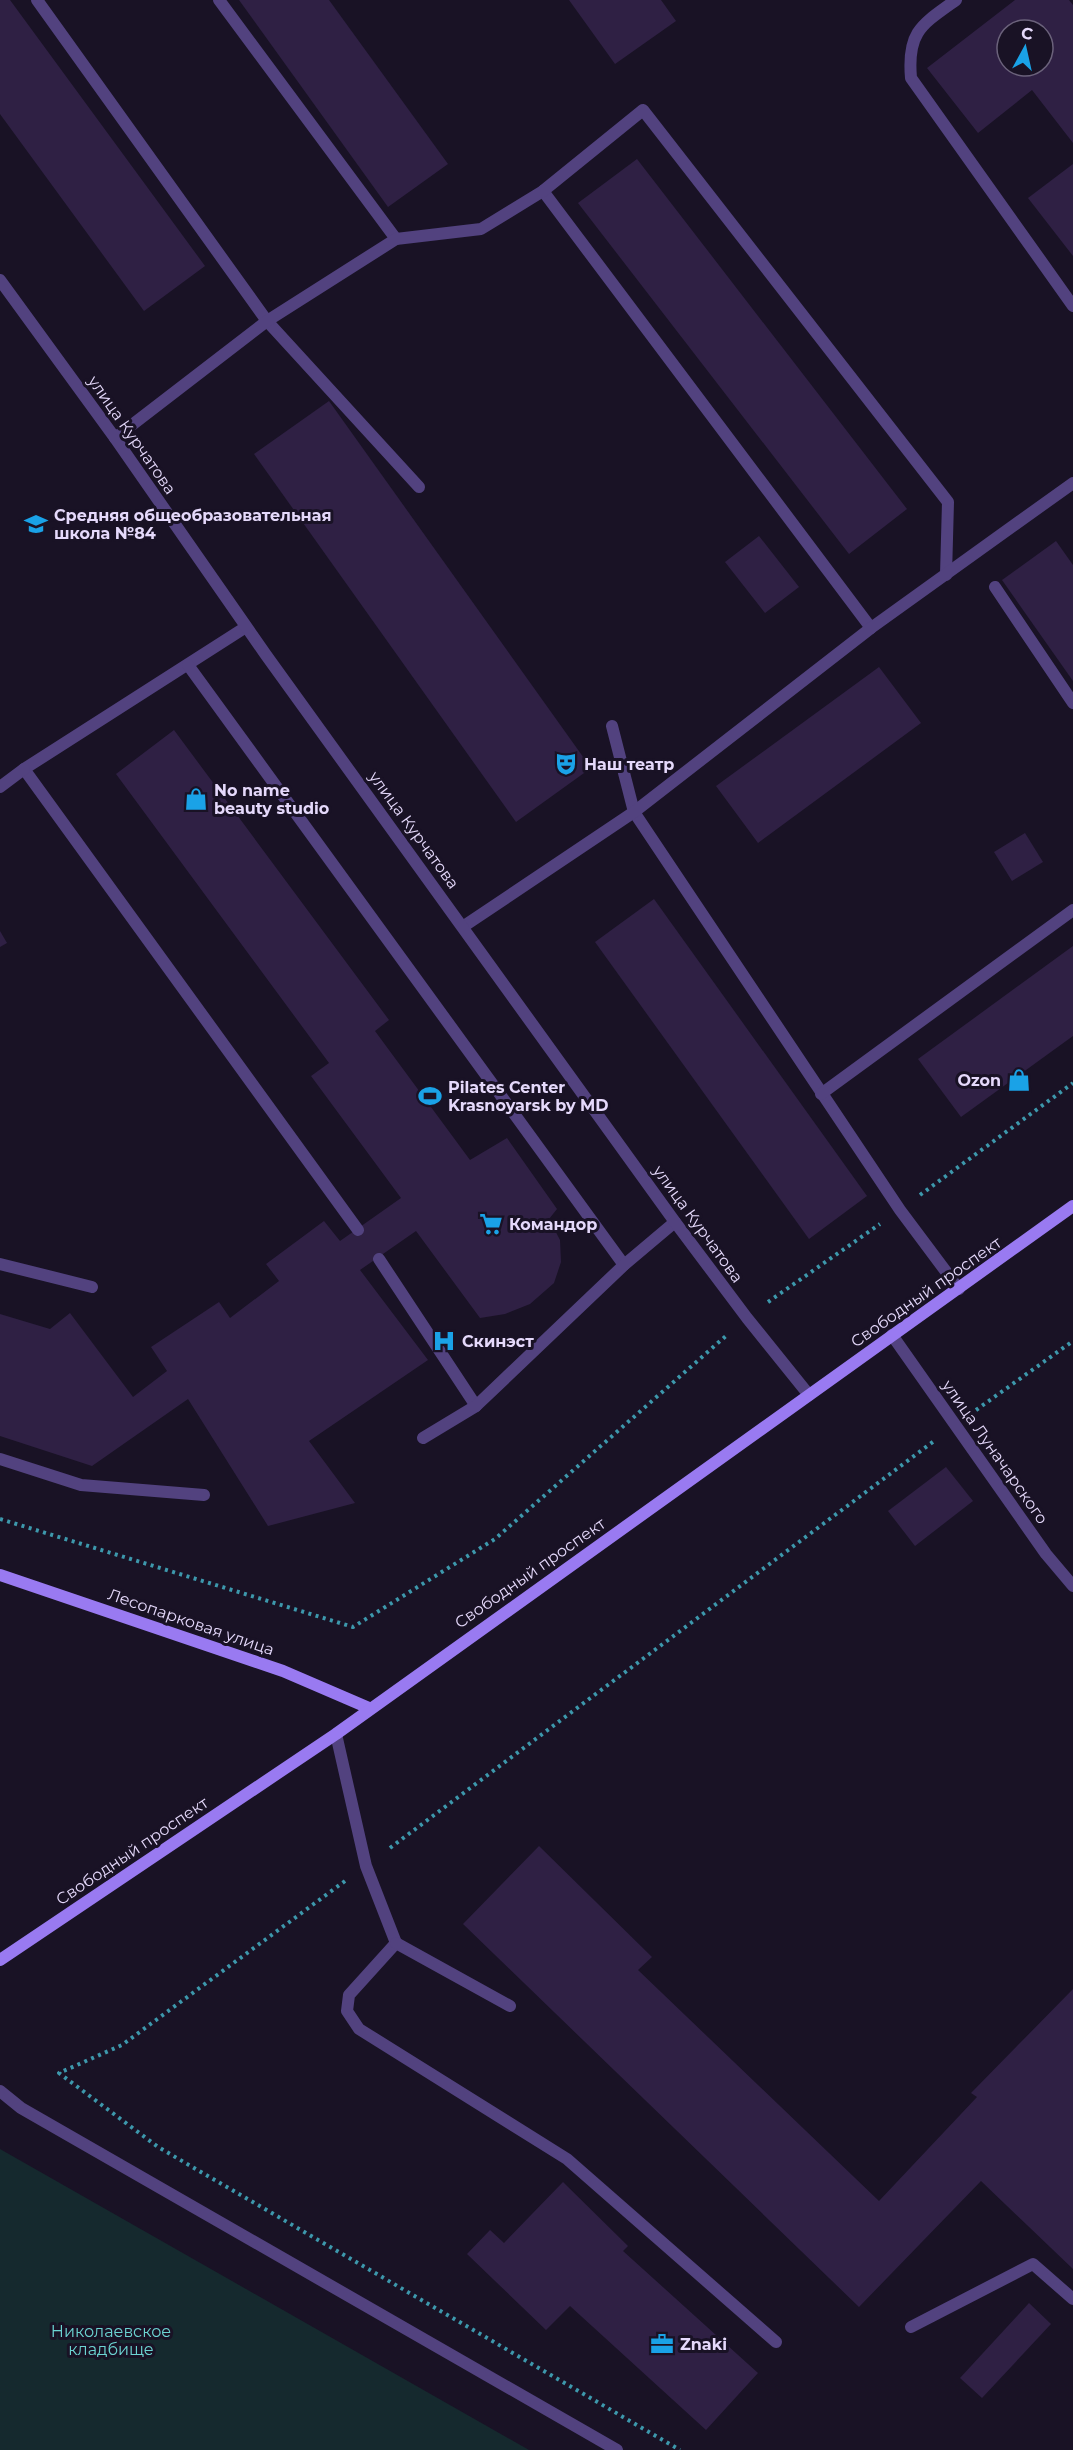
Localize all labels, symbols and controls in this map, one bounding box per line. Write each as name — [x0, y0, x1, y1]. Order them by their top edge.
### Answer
north arrow — [995, 18, 1055, 78]
text: С — [1020, 23, 1034, 44]
street label: улица Курчатова — [83, 371, 180, 498]
place label: Средняя общеобразовательная школа №84 — [54, 506, 331, 543]
school or university icon: Средняя общеобразовательная школа №84 — [23, 511, 49, 537]
theatre icon: Наш театр — [553, 751, 579, 777]
place label: Наш театр — [584, 755, 674, 774]
street label: улица Курчатова — [365, 767, 463, 892]
place label: No name beauty studio — [214, 781, 329, 818]
shop icon: No name beauty studio — [183, 786, 209, 812]
shop icon: Ozon — [1006, 1067, 1032, 1093]
place label: Ozon — [957, 1071, 1001, 1090]
place label: Pilates Center Krasnoyarsk by MD — [448, 1078, 609, 1115]
sports icon: Pilates Center Krasnoyarsk by MD — [417, 1083, 443, 1109]
street label: улица Курчатова — [649, 1161, 747, 1286]
supermarket icon: Командор — [478, 1211, 504, 1237]
place label: Командор — [509, 1215, 597, 1234]
street label: Свободный проспект — [847, 1233, 1005, 1351]
hospital icon: Скинэст — [431, 1328, 457, 1354]
place label: Скинэст — [462, 1332, 534, 1351]
street label: улица Луначарского — [938, 1376, 1052, 1528]
street label: Свободный проспект — [451, 1514, 609, 1632]
street label: Лесопарковая улица — [105, 1585, 277, 1659]
street label: Свободный проспект — [52, 1793, 212, 1909]
park label: Николаевское кладбище — [51, 2322, 171, 2359]
office icon: Znaki — [649, 2331, 675, 2357]
place label: Znaki — [680, 2335, 727, 2354]

